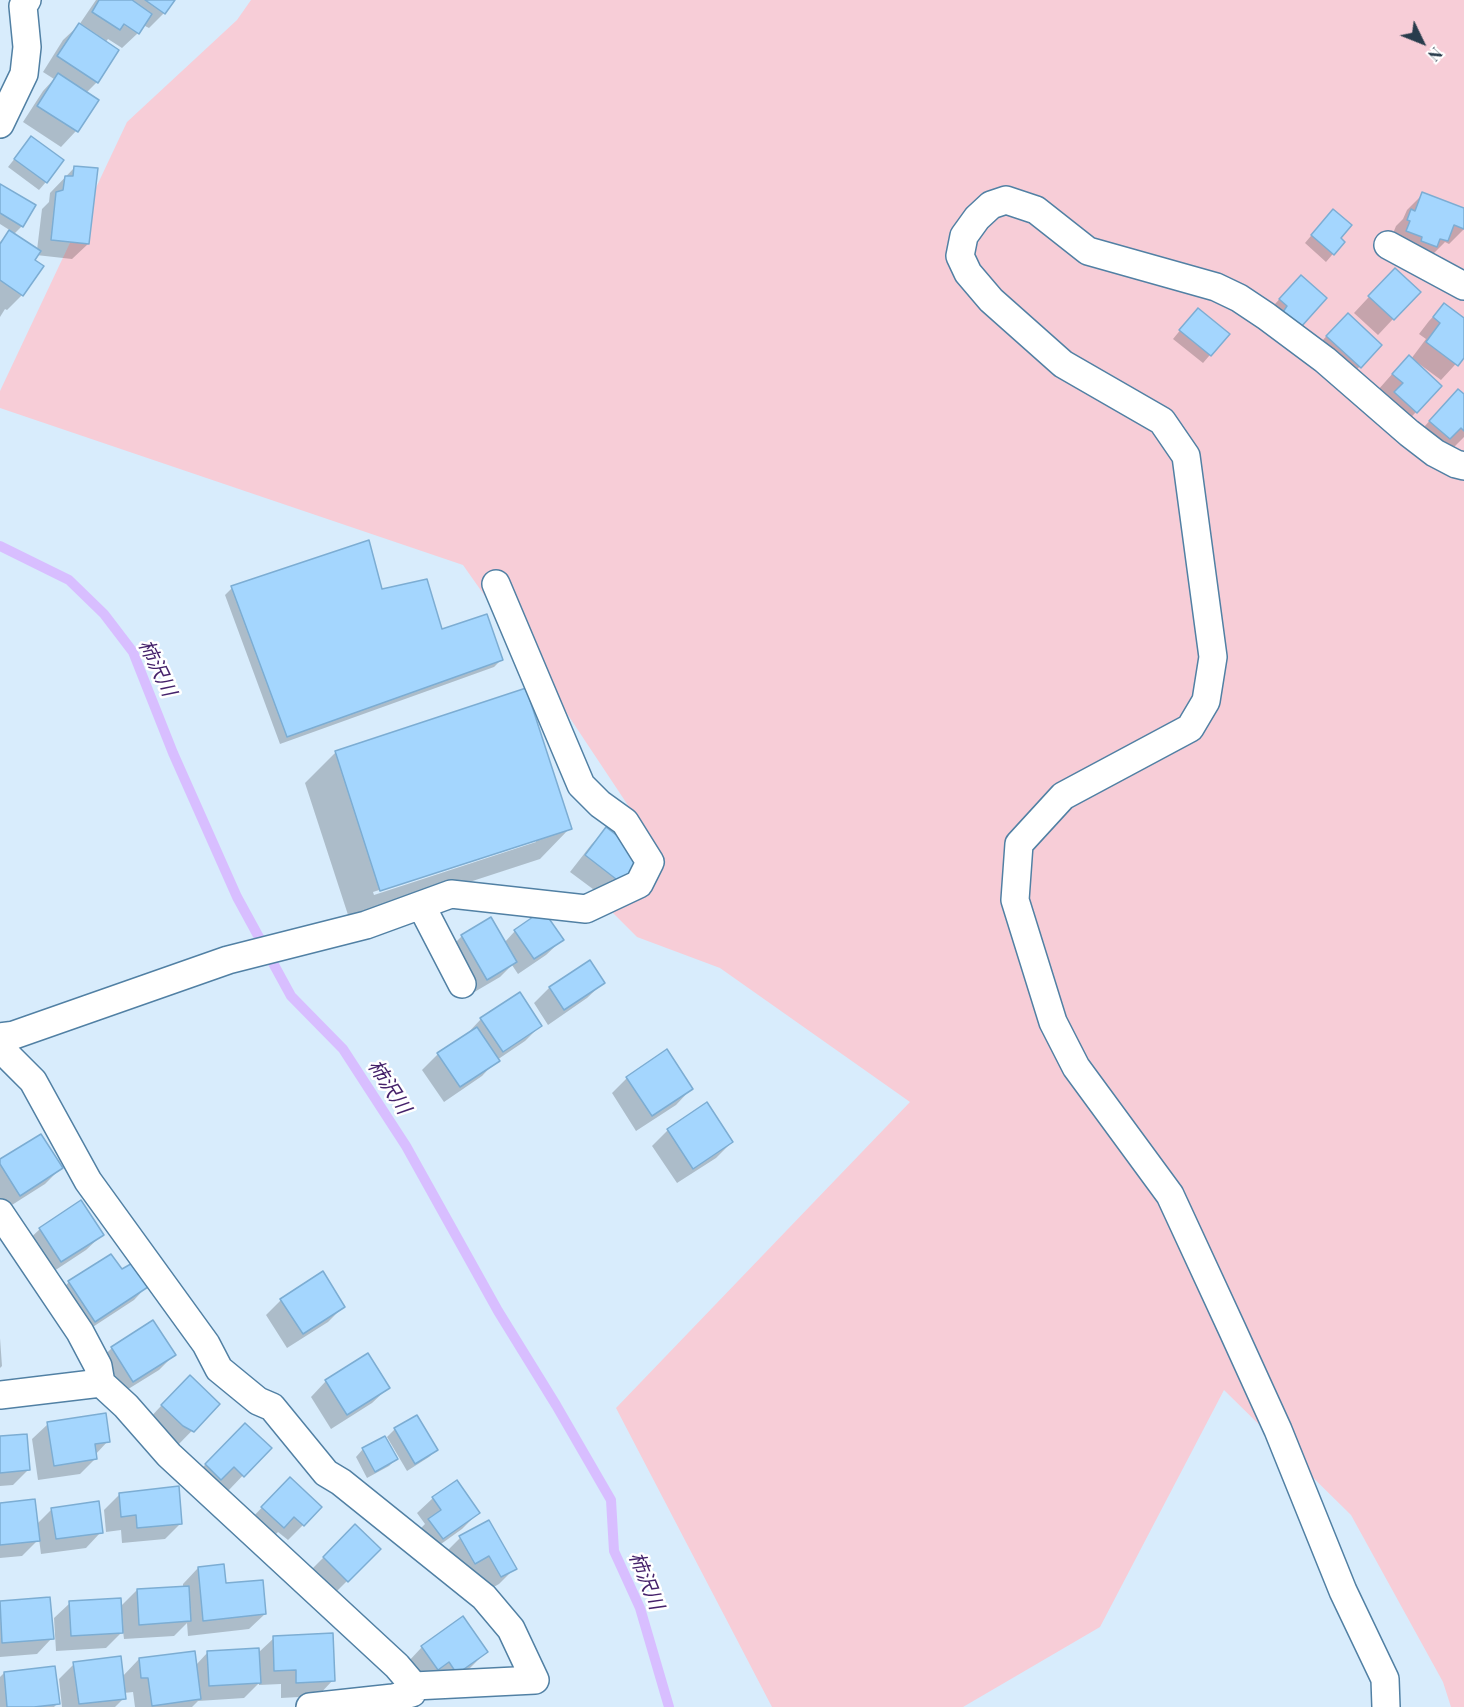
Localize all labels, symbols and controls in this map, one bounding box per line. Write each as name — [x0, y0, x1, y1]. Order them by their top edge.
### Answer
north arrow — [1392, 12, 1452, 72]
text: N — [1424, 43, 1447, 66]
water label: 柿沢川 — [133, 636, 181, 700]
water label: 柿沢川 — [363, 1055, 415, 1119]
water label: 柿沢川 — [624, 1549, 668, 1613]

